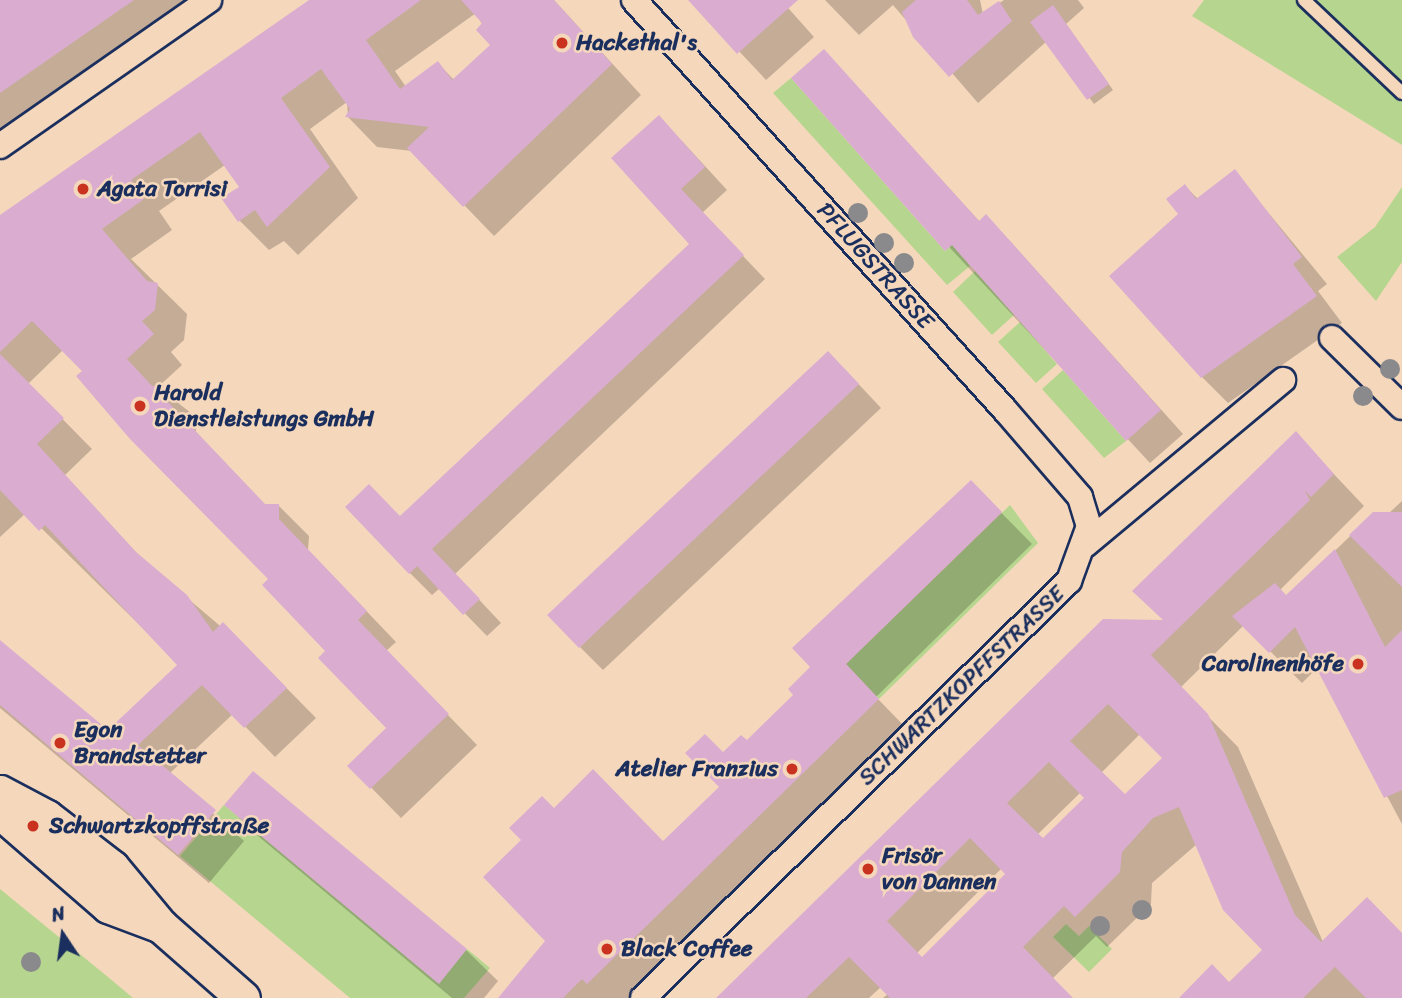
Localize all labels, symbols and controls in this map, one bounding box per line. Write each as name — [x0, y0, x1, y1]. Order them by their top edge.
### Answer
place label: Hackethal's — [576, 29, 697, 57]
marker: Hackethal's — [554, 35, 570, 51]
place label: Agata Torrisi — [97, 175, 226, 203]
marker: Agata Torrisi — [75, 181, 91, 197]
street label: PFLUGSTRASSE — [811, 197, 939, 335]
place label: Harold Dienstleistungs GmbH — [154, 379, 374, 433]
marker: Harold Dienstleistungs GmbH — [132, 398, 148, 414]
street label: SCHWARTZKOPFFSTRASSE — [853, 580, 1071, 792]
place label: Carolinenhöfe — [1202, 650, 1344, 678]
marker: Carolinenhöfe — [1350, 656, 1366, 672]
place label: Egon Brandstetter — [74, 716, 206, 770]
marker: Egon Brandstetter — [52, 735, 68, 751]
place label: Atelier Franzius — [616, 755, 778, 783]
marker: Atelier Franzius — [784, 761, 800, 777]
place label: Schwartzkopffstraße — [49, 812, 269, 840]
marker: Schwartzkopffstraße — [23, 816, 43, 836]
place label: Frisör von Dannen — [882, 842, 997, 896]
marker: Frisör von Dannen — [860, 861, 876, 877]
text: N — [48, 896, 68, 932]
north arrow — [28, 900, 98, 970]
place label: Black Coffee — [621, 935, 753, 963]
marker: Black Coffee — [599, 941, 615, 957]

